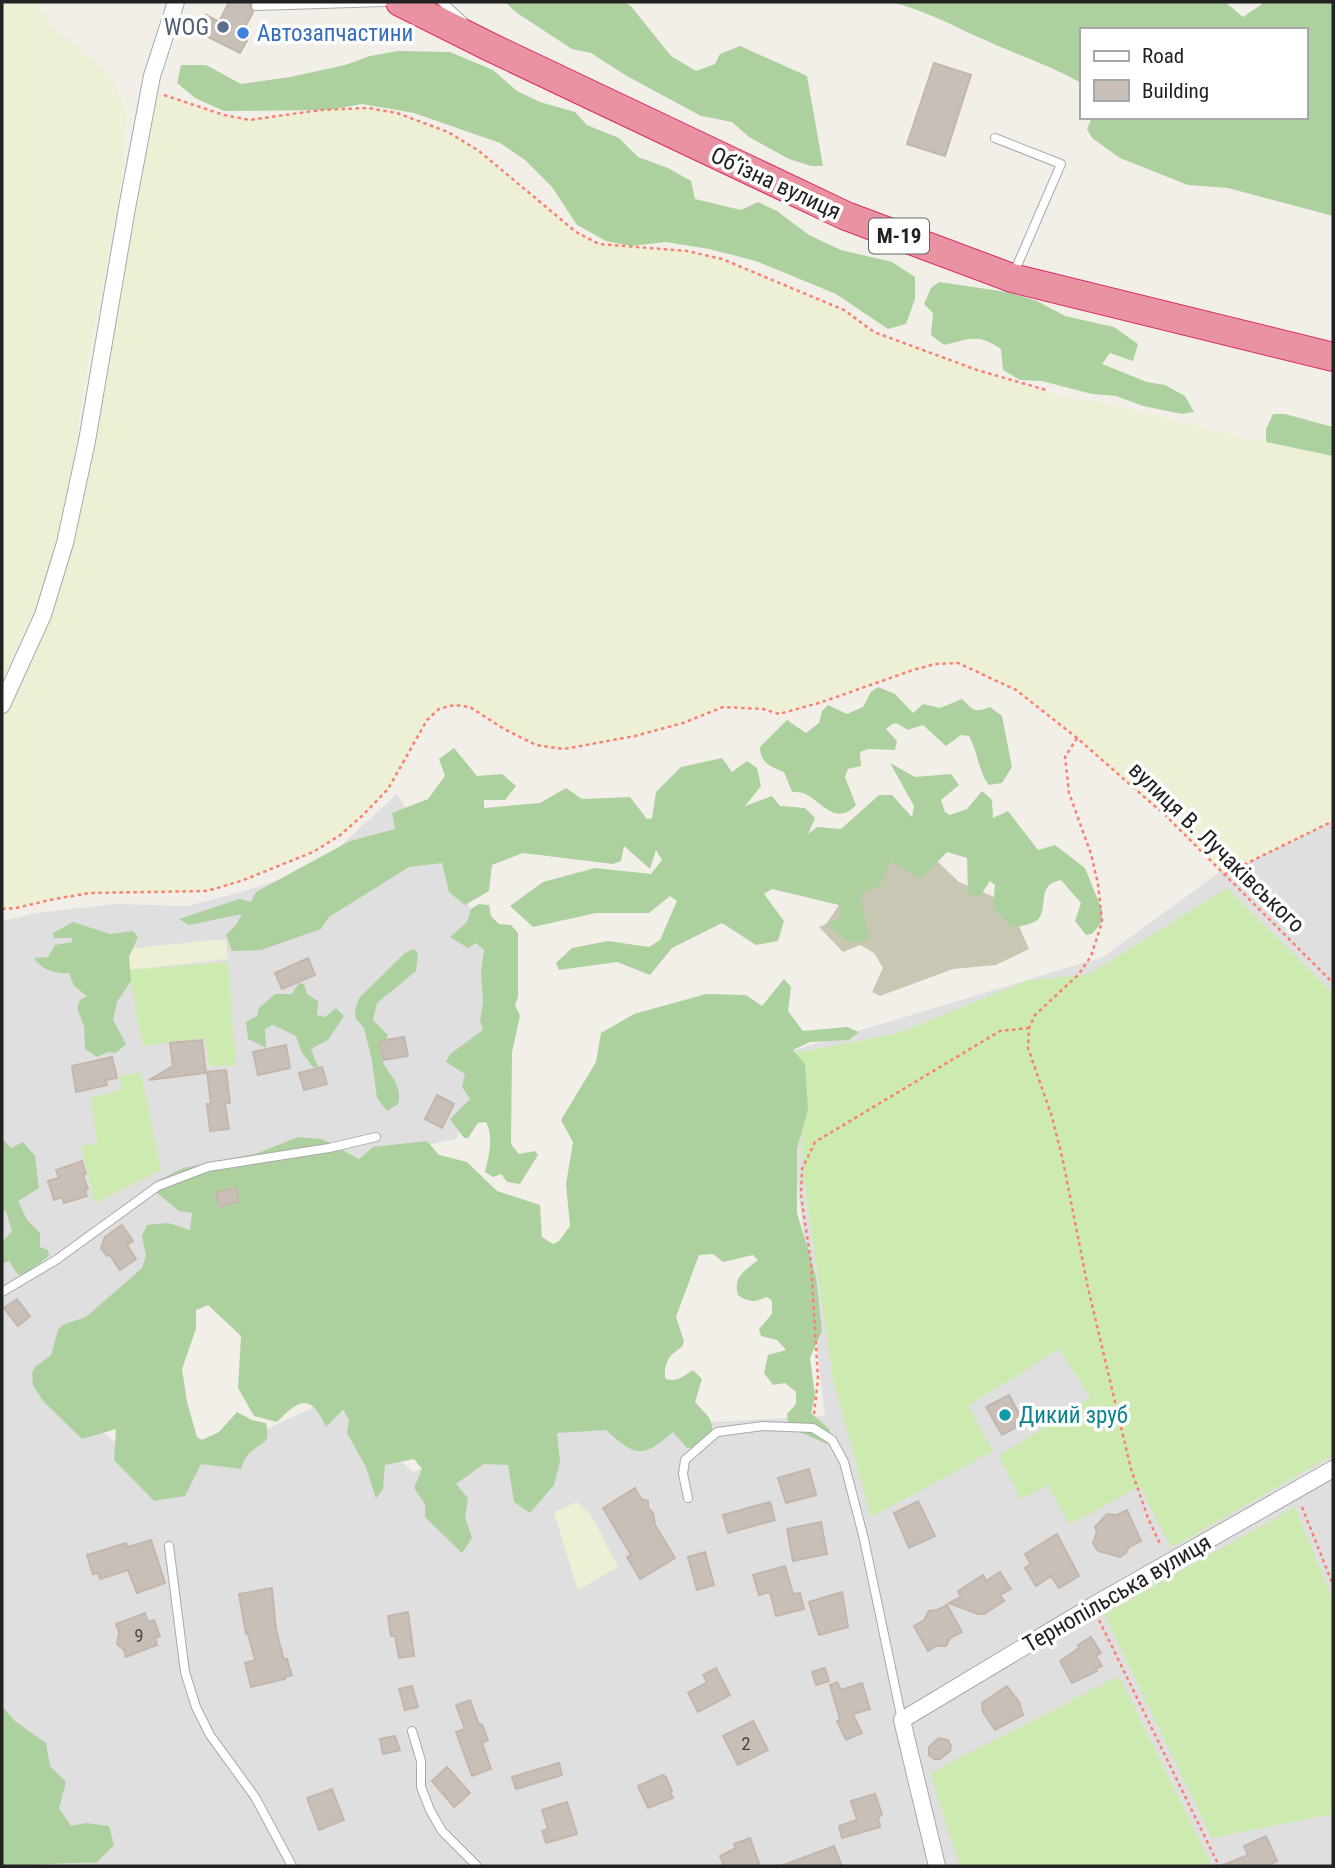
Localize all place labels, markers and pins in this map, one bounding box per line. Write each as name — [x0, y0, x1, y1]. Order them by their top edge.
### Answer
place label: WOG — [164, 14, 209, 41]
marker: WOG — [215, 19, 231, 35]
place label: Автозапчастини — [257, 20, 413, 47]
marker: Автозапчастини — [235, 25, 251, 41]
place label: Дикий зруб — [1019, 1402, 1128, 1429]
marker: Дикий зруб — [997, 1407, 1013, 1423]

